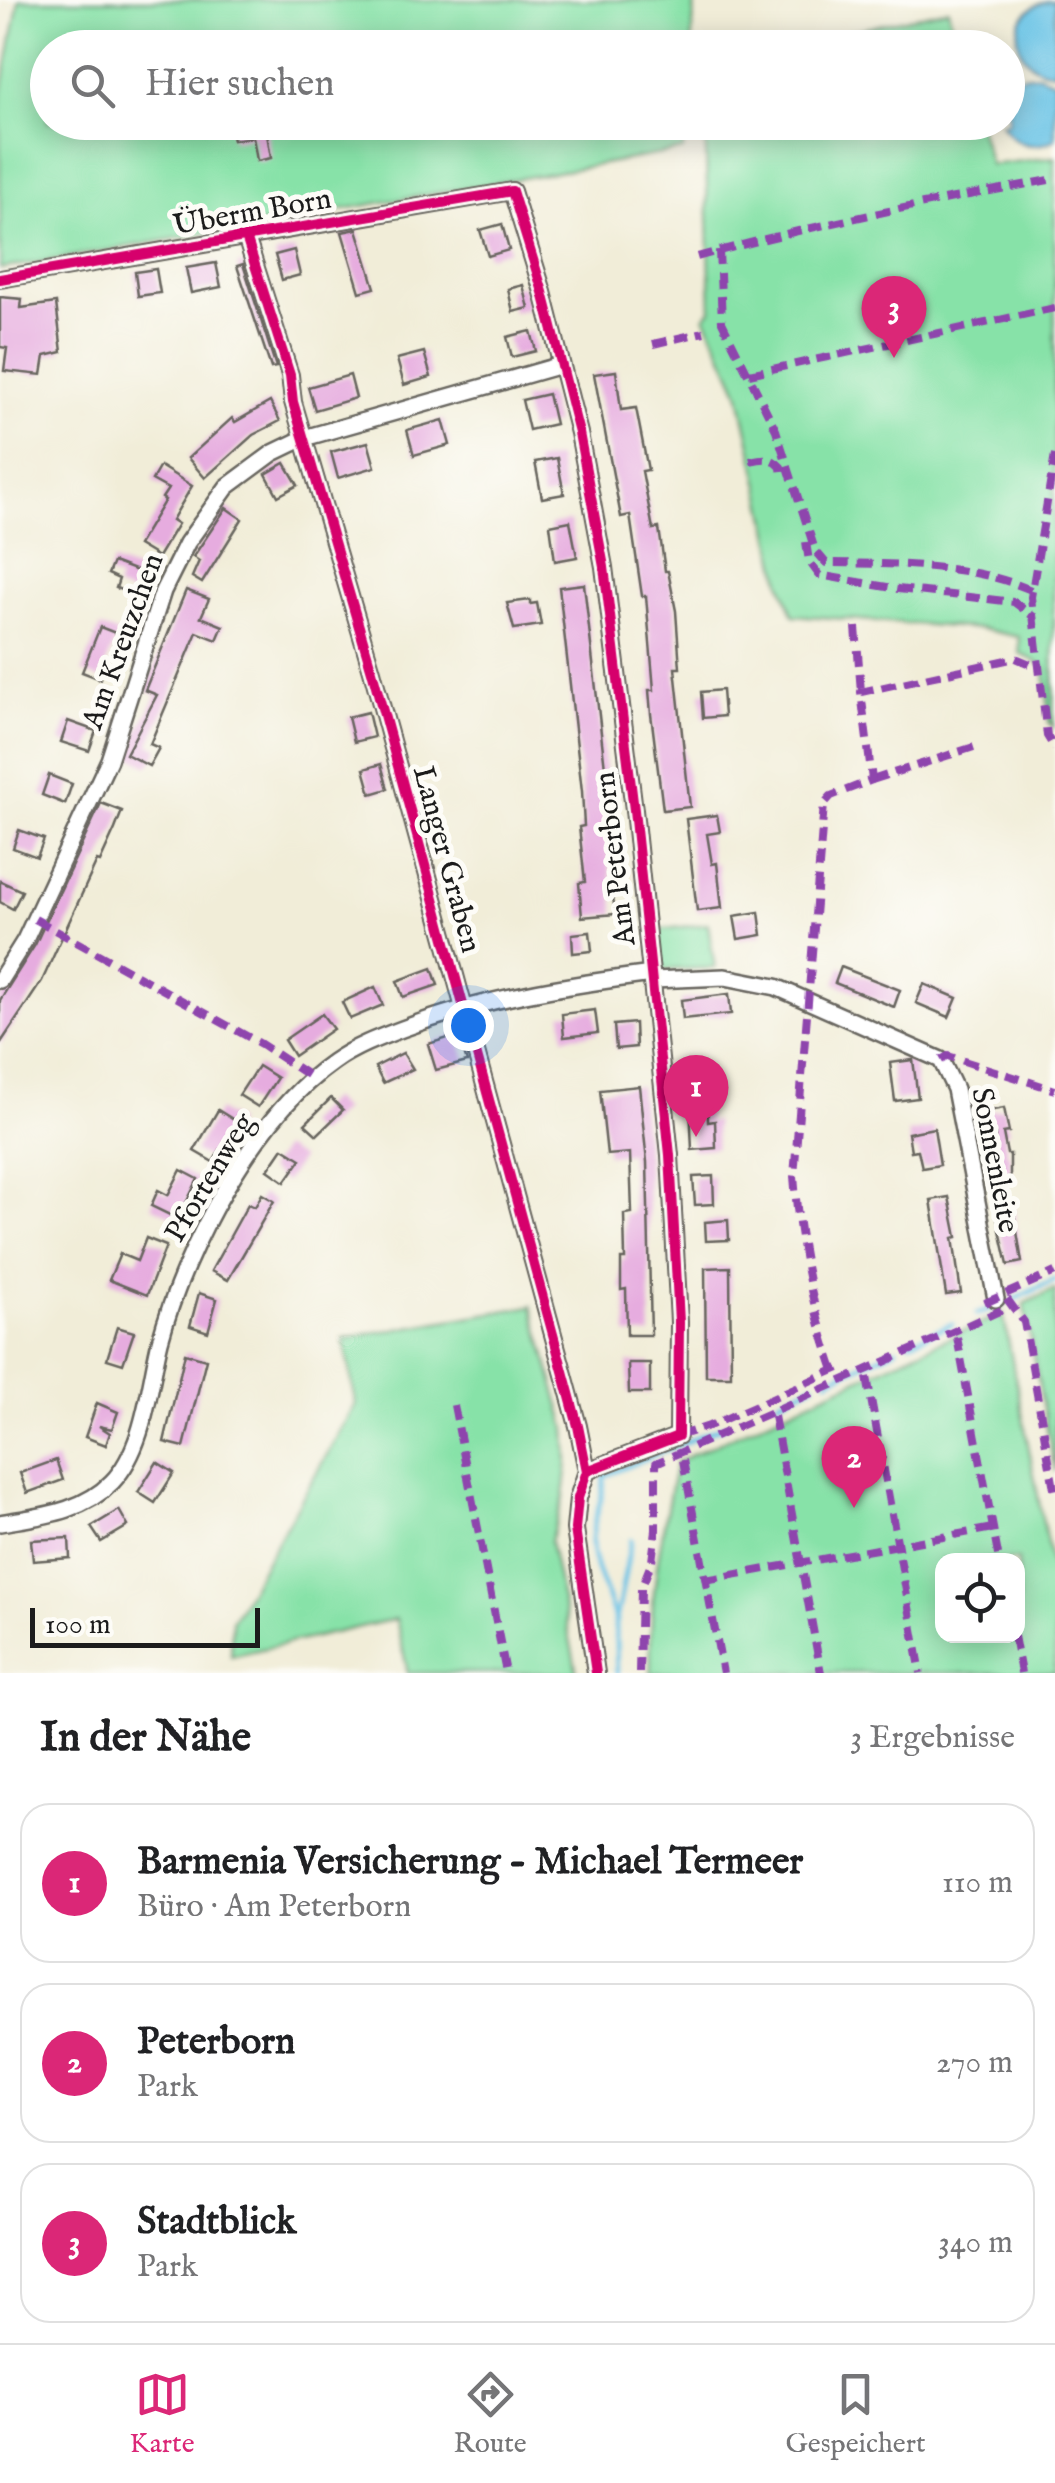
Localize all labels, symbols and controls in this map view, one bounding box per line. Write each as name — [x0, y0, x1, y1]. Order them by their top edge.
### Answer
search box — [30, 30, 1025, 140]
icon: search — [65, 58, 120, 113]
text: Hier suchen — [145, 61, 335, 109]
street label: Überm Born — [170, 180, 334, 246]
pin: 3 — [862, 276, 926, 358]
street label: Am Kreuzchen — [74, 549, 173, 736]
street label: Langer Graben — [403, 762, 489, 957]
street label: Am Peterborn — [586, 770, 646, 949]
your location — [443, 1000, 494, 1051]
pin: 1 — [664, 1054, 728, 1137]
street label: Sonnenleite — [961, 1085, 1027, 1236]
street label: Pfortenweg — [157, 1106, 265, 1250]
pin: 2 — [822, 1426, 886, 1508]
map controls — [935, 1553, 1025, 1643]
button: locate — [935, 1553, 1025, 1643]
scale bar — [30, 1603, 260, 1648]
text: 100 m — [45, 1608, 111, 1643]
text: In der Nähe — [40, 1712, 251, 1765]
text: 3 Ergebnisse — [850, 1718, 1015, 1759]
text: Barmenia Versicherung - Michael Termeer — [137, 1839, 803, 1887]
text: 1 — [69, 1863, 80, 1904]
text: 110 m — [942, 1863, 1013, 1904]
text: Büro · Am Peterborn — [137, 1887, 411, 1928]
text: Peterborn — [137, 2019, 295, 2067]
text: 2 — [67, 2043, 82, 2084]
text: 270 m — [936, 2043, 1013, 2084]
text: Park — [137, 2067, 198, 2108]
text: Stadtblick — [137, 2199, 296, 2247]
text: 3 — [69, 2223, 80, 2264]
text: 340 m — [938, 2223, 1013, 2264]
text: Park — [137, 2247, 198, 2288]
tab: Karte — [129, 2367, 195, 2462]
tab: Route — [454, 2367, 527, 2462]
tab: Gespeichert — [786, 2367, 926, 2462]

